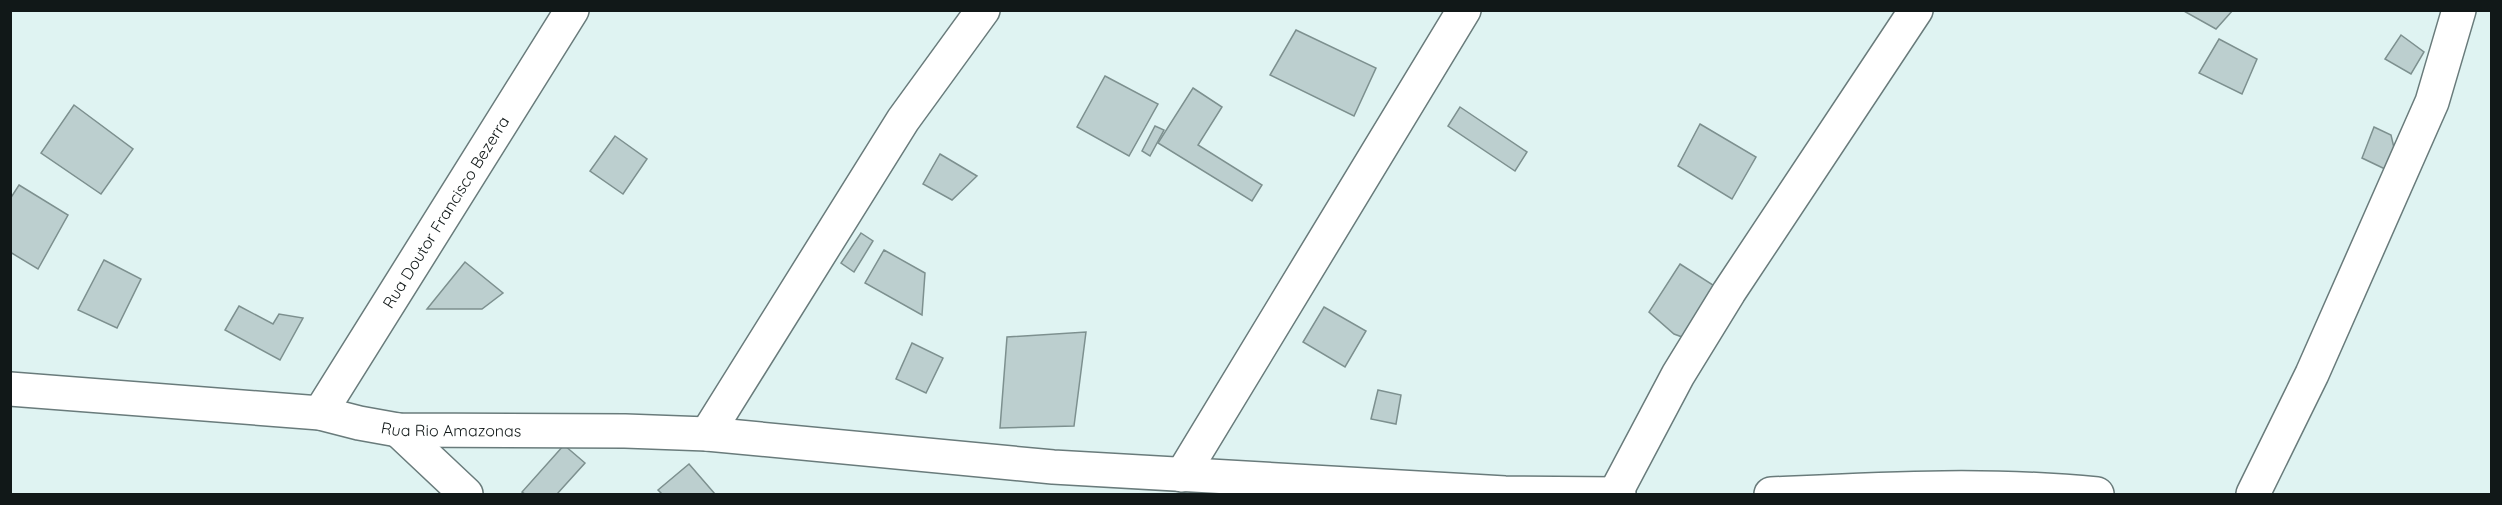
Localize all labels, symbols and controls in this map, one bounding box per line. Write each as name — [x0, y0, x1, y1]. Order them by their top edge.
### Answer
street label: Rua Doutor Francisco Bezerra — [378, 112, 513, 312]
street label: Rua Rio Amazonas — [380, 417, 521, 441]

